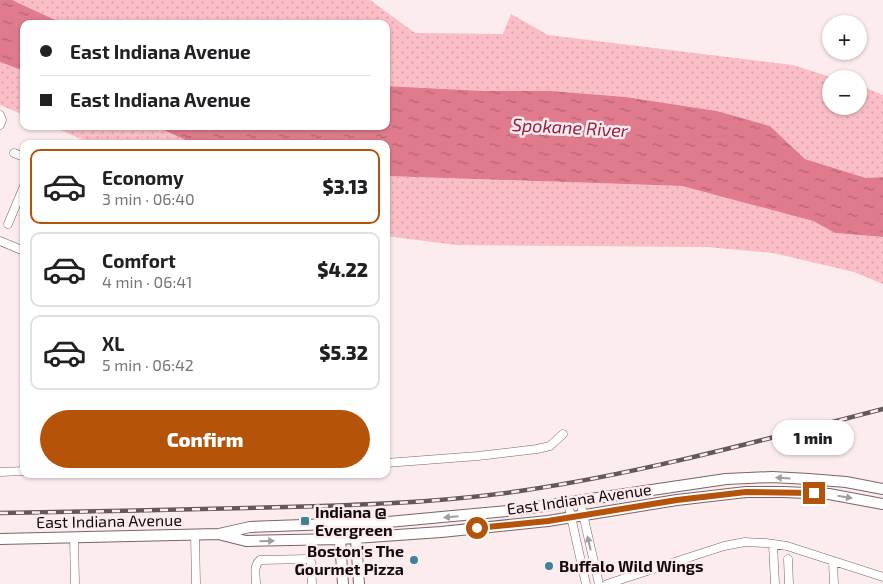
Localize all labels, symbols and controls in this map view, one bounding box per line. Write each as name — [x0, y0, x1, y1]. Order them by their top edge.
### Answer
map controls — [822, 15, 867, 115]
button: + — [822, 15, 867, 60]
text: East Indiana Avenue — [70, 40, 251, 63]
button: − — [822, 70, 867, 115]
text: East Indiana Avenue — [70, 88, 251, 111]
water label: Spokane River — [511, 113, 629, 141]
icon: car — [42, 164, 87, 209]
text: Economy — [102, 166, 184, 189]
text: $3.13 — [323, 175, 368, 198]
text: 3 min · 06:40 — [102, 189, 195, 208]
icon: car — [42, 247, 87, 292]
text: Comfort — [102, 249, 176, 272]
text: $4.22 — [317, 258, 368, 281]
text: 4 min · 06:41 — [102, 272, 192, 291]
icon: car — [42, 330, 87, 375]
text: XL — [102, 332, 124, 355]
text: $5.32 — [319, 341, 368, 364]
text: 5 min · 06:42 — [102, 355, 194, 374]
button: Confirm — [40, 410, 370, 468]
callout: 1 min — [773, 420, 855, 456]
text: 1 min — [793, 428, 833, 447]
one-way arrow — [774, 473, 790, 481]
street label: East Indiana Avenue — [505, 479, 652, 518]
route end — [803, 482, 825, 504]
one-way arrow — [837, 493, 853, 501]
place label: Indiana @ Evergreen — [315, 502, 393, 539]
street label: East Indiana Avenue — [36, 510, 182, 531]
one-way arrow — [443, 513, 459, 521]
marker: Indiana @ Evergreen — [299, 515, 311, 527]
route start — [466, 517, 488, 539]
one-way arrow — [585, 535, 593, 550]
one-way arrow — [259, 536, 275, 544]
place label: Boston's The Gourmet Pizza — [294, 541, 404, 578]
marker: Boston's The Gourmet Pizza — [408, 554, 420, 566]
place label: Buffalo Wild Wings — [559, 556, 704, 575]
marker: Buffalo Wild Wings — [543, 560, 555, 572]

